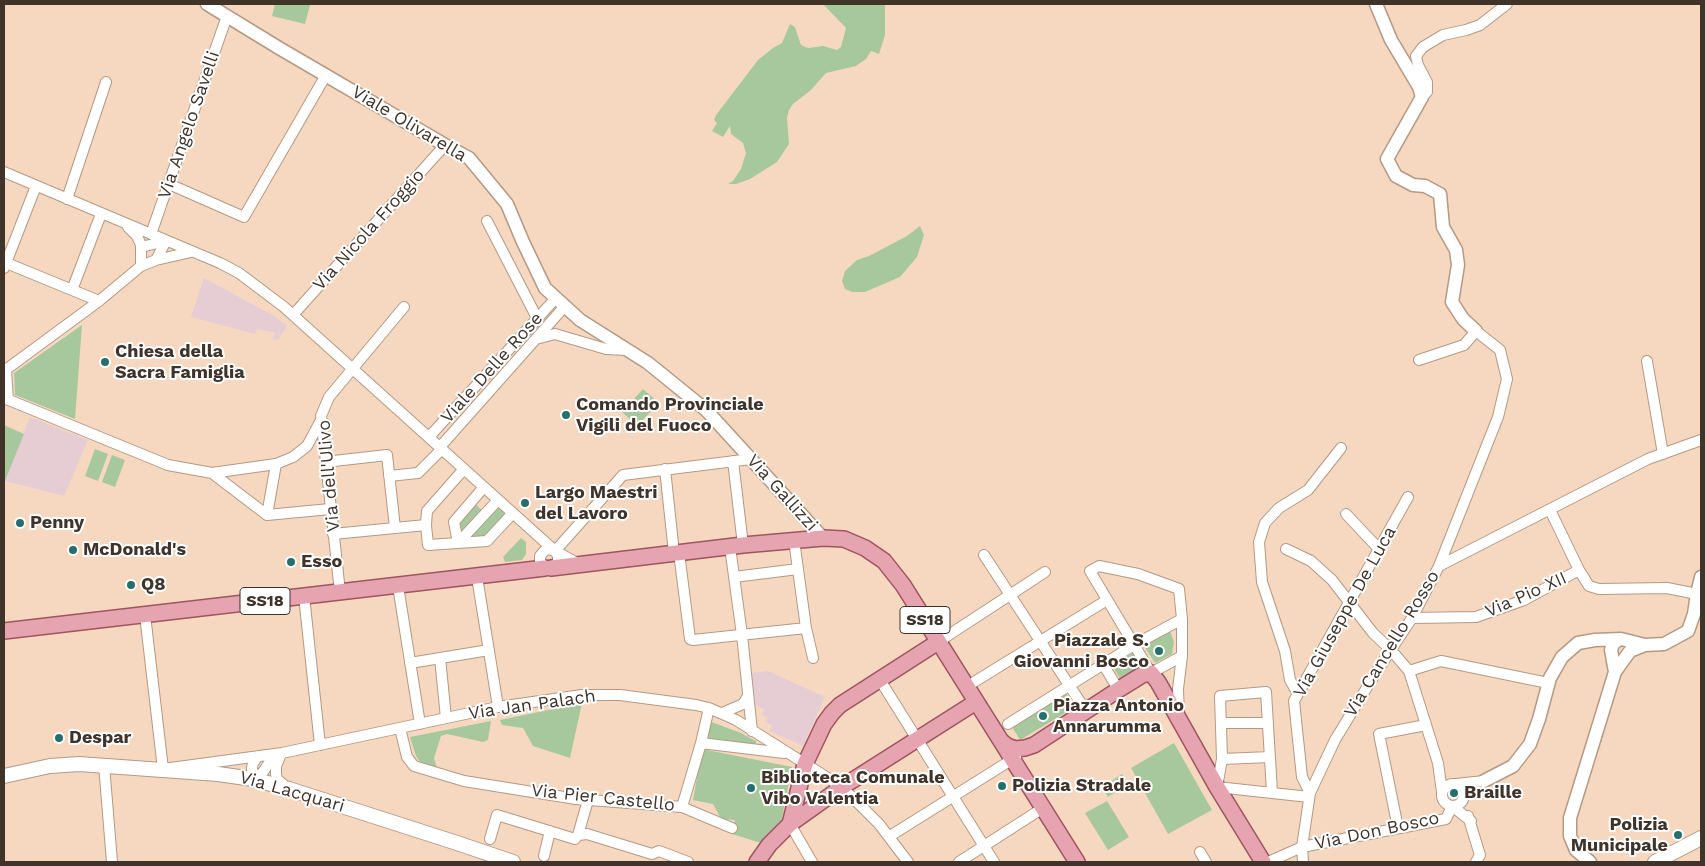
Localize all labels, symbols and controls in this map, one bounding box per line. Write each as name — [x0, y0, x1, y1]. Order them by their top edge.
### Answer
street label: Via Angelo Savelli — [154, 48, 224, 202]
street label: Viale Olivarella — [348, 81, 470, 167]
street label: Via Nicola Froggio — [309, 165, 429, 295]
street label: Viale Delle Rose — [436, 308, 548, 428]
place label: Chiesa della Sacra Famiglia — [115, 341, 245, 384]
marker: Chiesa della Sacra Famiglia — [99, 356, 111, 368]
place label: Comando Provinciale Vigili del Fuoco — [576, 394, 764, 436]
marker: Comando Provinciale Vigili del Fuoco — [560, 409, 572, 421]
street label: Via dell'Ulivo — [313, 419, 345, 533]
street label: Via Gallizzi — [742, 450, 822, 536]
place label: Largo Maestri del Lavoro — [535, 482, 657, 524]
marker: Largo Maestri del Lavoro — [519, 497, 531, 509]
place label: Penny — [30, 512, 84, 534]
marker: Penny — [14, 517, 26, 529]
street label: Via Giuseppe De Luca — [1289, 523, 1401, 701]
place label: McDonald's — [83, 539, 186, 561]
marker: McDonald's — [67, 544, 79, 556]
place label: Esso — [301, 551, 342, 573]
marker: Esso — [285, 556, 297, 568]
street label: Via Cancello Rosso — [1340, 567, 1444, 721]
street label: Via Pio XII — [1482, 567, 1570, 623]
place label: Q8 — [141, 574, 166, 596]
marker: Q8 — [125, 579, 137, 591]
road number: SS18 — [240, 588, 290, 614]
road number: SS18 — [900, 606, 950, 634]
place label: Piazzale S. Giovanni Bosco — [1013, 630, 1149, 672]
marker: Piazzale S. Giovanni Bosco — [1153, 645, 1165, 657]
street label: Via Jan Palach — [467, 685, 597, 725]
place label: Piazza Antonio Annarumma — [1053, 695, 1184, 738]
marker: Piazza Antonio Annarumma — [1037, 710, 1049, 722]
place label: Despar — [69, 727, 131, 749]
marker: Despar — [53, 732, 65, 744]
street label: Via Lacquari — [237, 767, 347, 817]
place label: Biblioteca Comunale Vibo Valentia — [761, 767, 945, 810]
place label: Polizia Stradale — [1012, 775, 1151, 797]
street label: Via Pier Castello — [530, 780, 676, 816]
marker: Polizia Stradale — [996, 780, 1008, 792]
marker: Biblioteca Comunale Vibo Valentia — [745, 782, 757, 794]
place label: Braille — [1464, 782, 1522, 804]
marker: Braille — [1448, 787, 1460, 799]
street label: Via Don Bosco — [1313, 807, 1441, 855]
place label: Polizia Municipale — [1571, 814, 1668, 856]
marker: Polizia Municipale — [1672, 829, 1684, 841]

